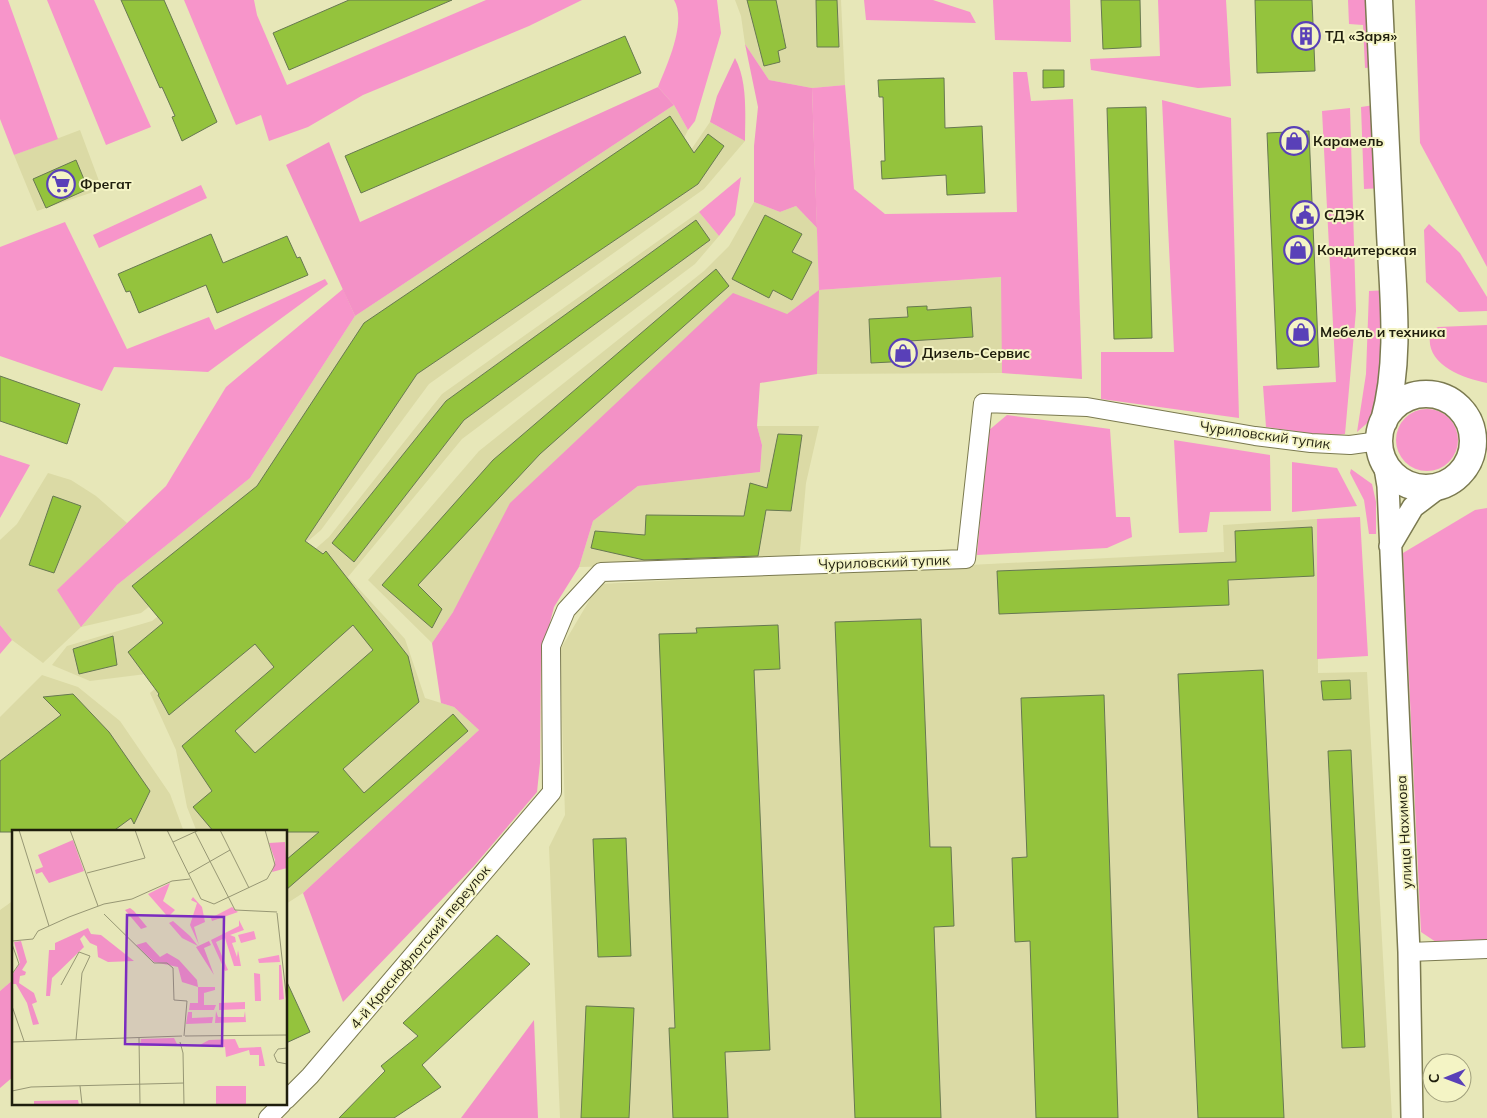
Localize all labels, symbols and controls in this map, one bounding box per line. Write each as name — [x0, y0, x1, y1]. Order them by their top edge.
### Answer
building icon: ТД «Заря» — [1291, 21, 1321, 51]
place label: ТД «Заря» — [1325, 27, 1397, 45]
shop icon: Карамель — [1279, 126, 1309, 156]
place label: Карамель — [1313, 132, 1383, 150]
supermarket icon: Фрегат — [46, 169, 76, 199]
place label: Фрегат — [80, 175, 132, 193]
public building icon: СДЭК — [1290, 200, 1320, 230]
place label: СДЭК — [1324, 206, 1365, 224]
shop icon: Кондитерская — [1283, 235, 1313, 265]
place label: Кондитерская — [1317, 241, 1417, 259]
shop icon: Мебель и техника — [1286, 317, 1316, 347]
place label: Мебель и техника — [1320, 323, 1446, 341]
shop icon: Дизель-Сервис — [888, 338, 918, 368]
place label: Дизель-Сервис — [922, 344, 1030, 362]
street label: Чуриловский тупик — [1199, 417, 1332, 453]
street label: Чуриловский тупик — [818, 551, 950, 573]
street label: улица Нахимова — [1392, 775, 1416, 889]
inset map — [12, 830, 288, 1106]
street label: 4-й Краснофлотский переулок — [346, 861, 494, 1033]
north arrow — [1422, 1053, 1472, 1103]
text: С — [1425, 1073, 1443, 1083]

